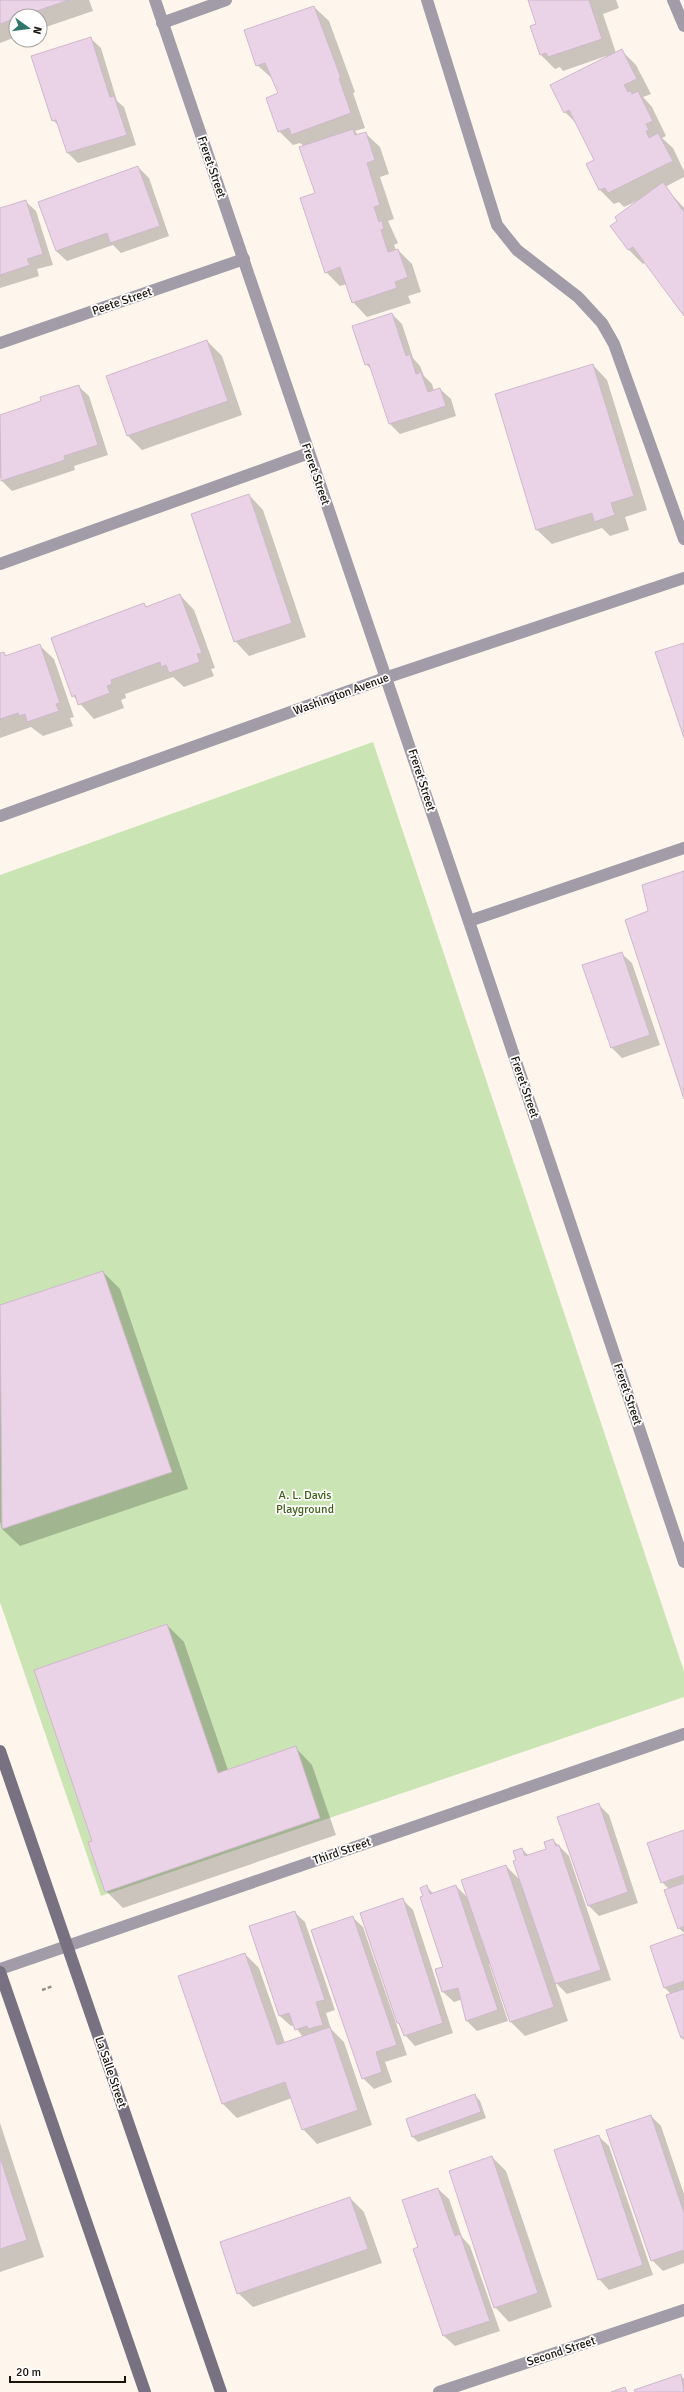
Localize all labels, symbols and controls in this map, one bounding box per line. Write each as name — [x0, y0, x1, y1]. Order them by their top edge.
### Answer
north arrow — [8, 8, 48, 48]
text: N — [30, 25, 44, 36]
street label: Freret Street — [194, 134, 229, 200]
street label: Peete Street — [90, 284, 154, 319]
street label: Freret Street — [298, 441, 333, 507]
street label: Washington Avenue — [291, 670, 391, 719]
street label: Freret Street — [404, 747, 439, 813]
street label: Freret Street — [507, 1054, 542, 1120]
street label: Freret Street — [610, 1361, 645, 1427]
park label: A. L. Davis Playground — [276, 1488, 334, 1517]
street label: Third Street — [311, 1835, 373, 1868]
street label: La Salle Street — [91, 2035, 130, 2110]
street label: Second Street — [525, 2333, 597, 2370]
scale bar — [10, 2358, 125, 2384]
text: 20 m — [16, 2365, 41, 2380]

